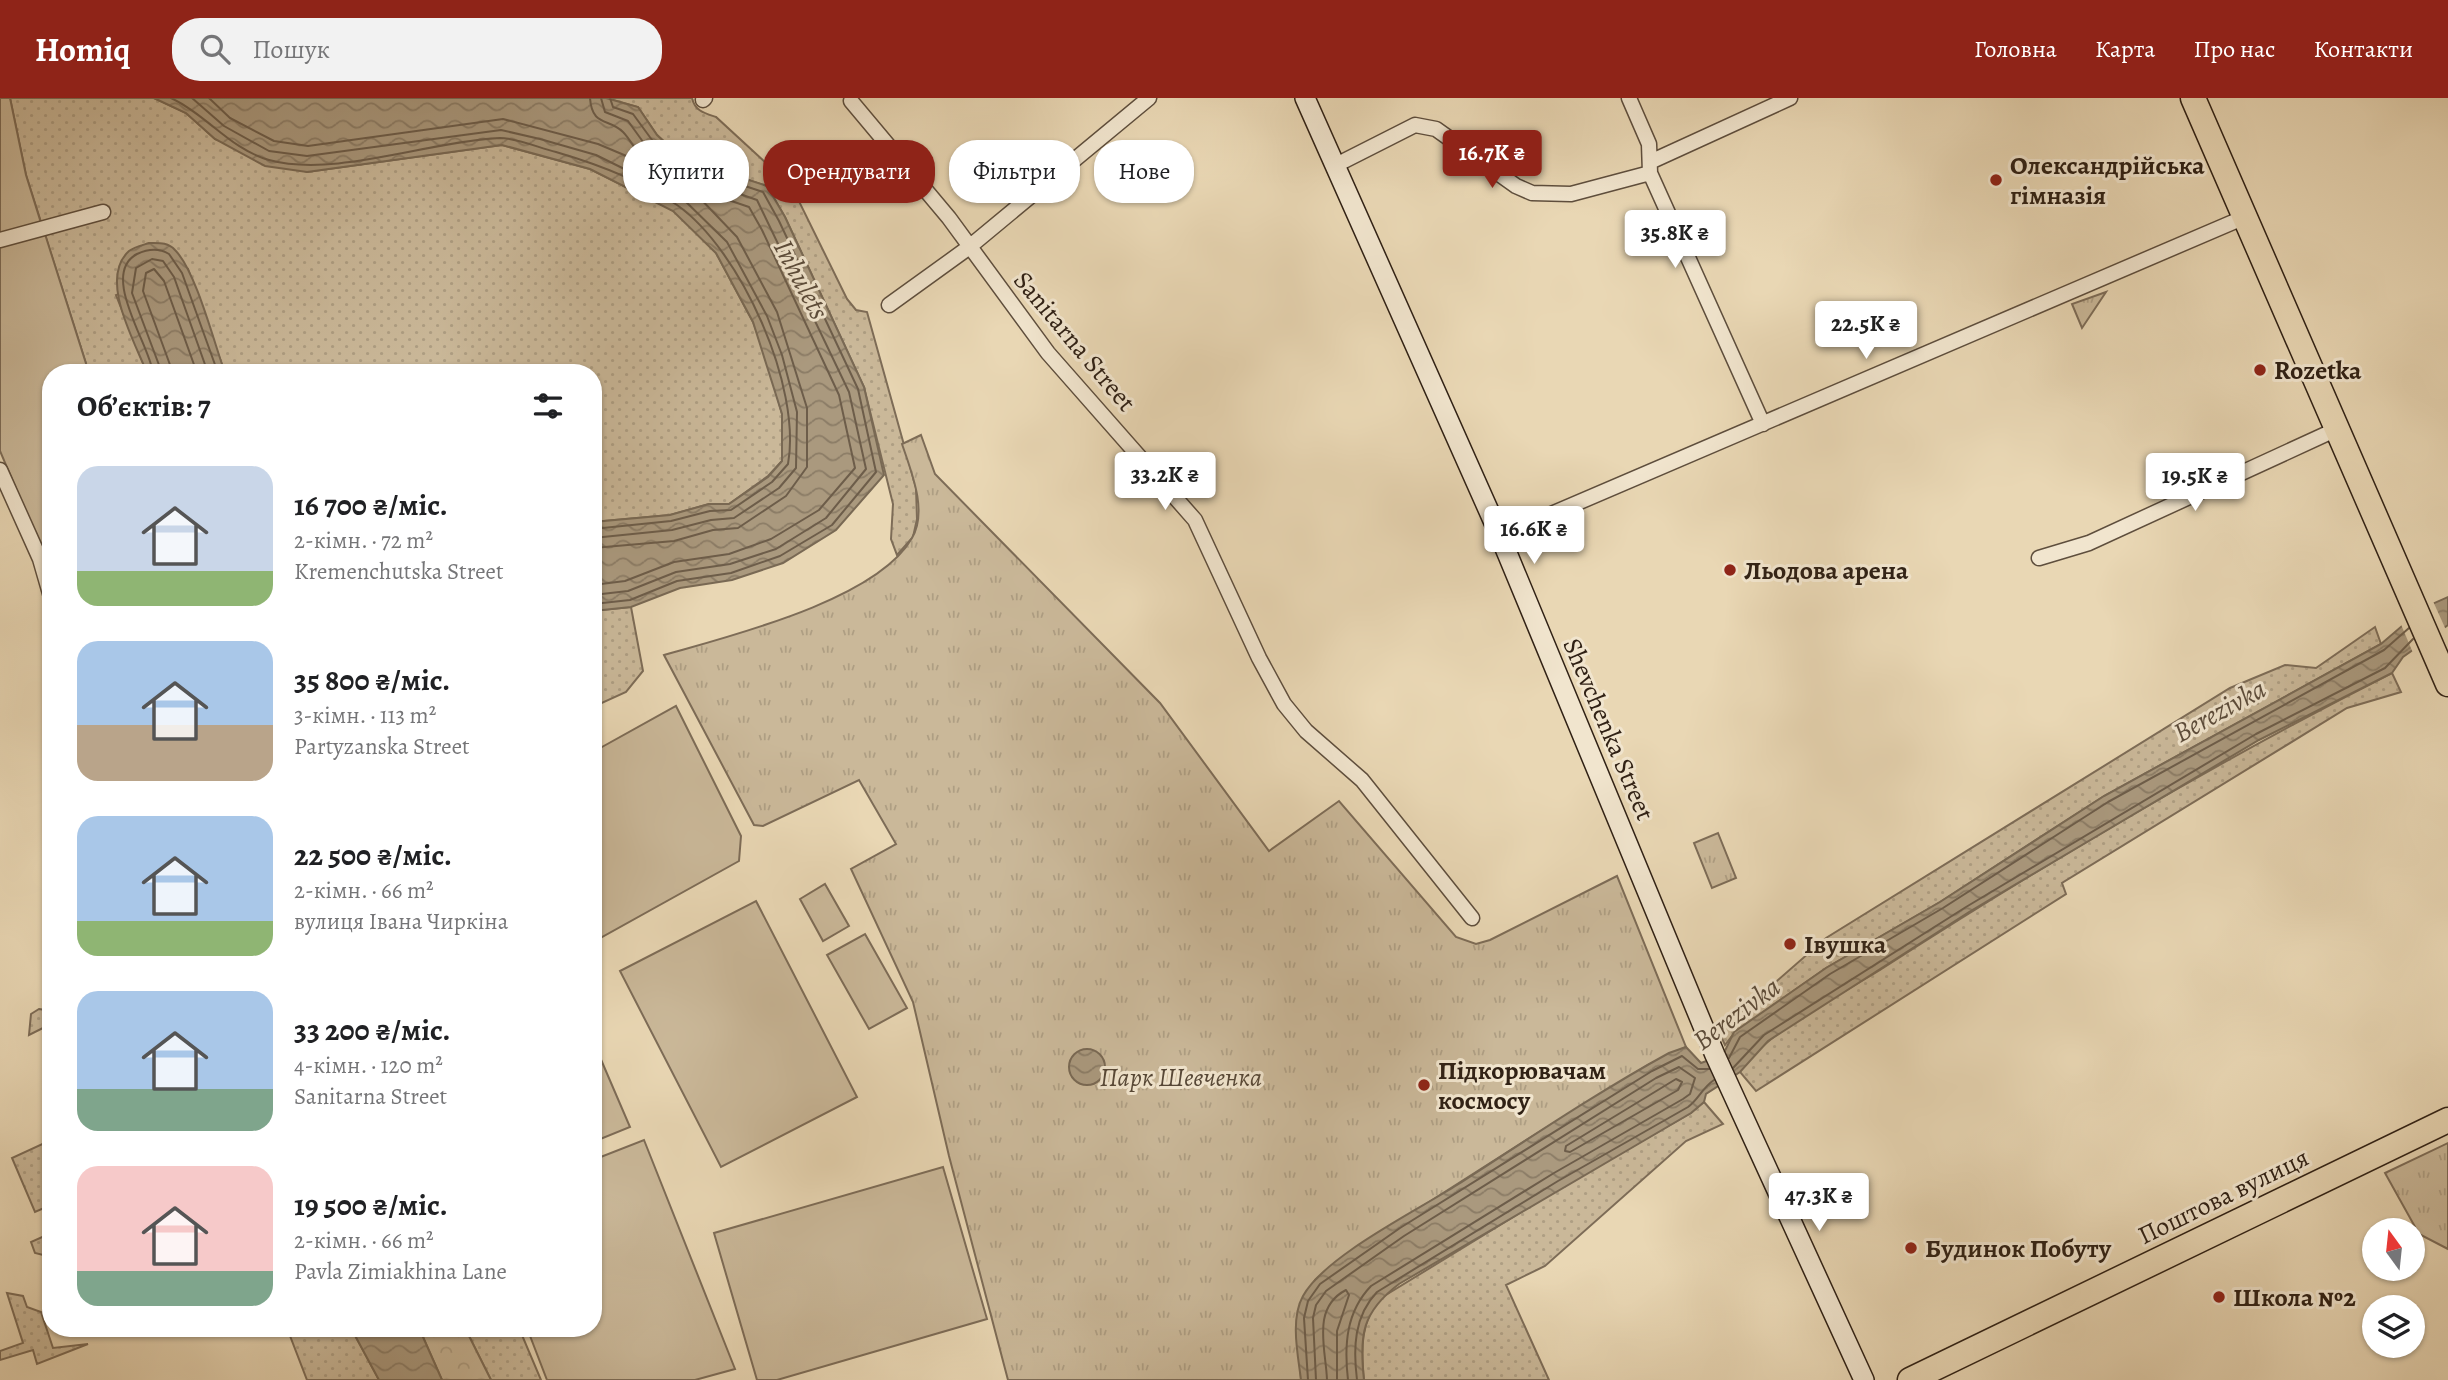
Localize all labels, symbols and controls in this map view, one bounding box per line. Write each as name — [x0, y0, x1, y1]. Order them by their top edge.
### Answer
search box — [172, 18, 662, 81]
text: Homiq — [35, 27, 130, 72]
icon: search — [196, 30, 234, 68]
text: Пошук — [252, 32, 330, 67]
text: Головна — [1974, 33, 2057, 65]
text: Карта — [2095, 33, 2155, 65]
text: Про нас — [2193, 33, 2275, 65]
text: Контакти — [2313, 33, 2413, 65]
pin: 16.7K ₴ — [1427, 130, 1557, 190]
text: 16.7K ₴ — [1459, 137, 1525, 168]
chip: Купити — [623, 140, 749, 203]
chip: Орендувати — [763, 140, 935, 203]
chip: Фільтри — [949, 140, 1080, 203]
chip: Нове — [1094, 140, 1194, 203]
place label: Олександрійська гімназія — [2010, 148, 2205, 213]
marker: Олександрійська гімназія — [1988, 172, 2004, 188]
pin: 35.8K ₴ — [1610, 211, 1740, 270]
text: 35.8K ₴ — [1641, 217, 1709, 248]
water label: Inhulets — [764, 233, 838, 326]
street label: Sanitarna Street — [1006, 264, 1144, 419]
pin: 22.5K ₴ — [1801, 302, 1931, 361]
text: 22.5K ₴ — [1831, 308, 1901, 339]
place label: Rozetka — [2274, 353, 2362, 388]
marker: Rozetka — [2252, 362, 2268, 378]
text: Об’єктів: 7 — [77, 386, 211, 426]
icon: filters — [529, 387, 567, 425]
pin: 33.2K ₴ — [1100, 452, 1230, 512]
pin: 19.5K ₴ — [2130, 454, 2260, 513]
text: 33.2K ₴ — [1131, 459, 1199, 490]
text: 19.5K ₴ — [2162, 460, 2228, 491]
text: 16 700 ₴/міс. — [294, 485, 448, 525]
icon: home — [133, 494, 217, 578]
pin: 16.6K ₴ — [1469, 506, 1599, 566]
text: 16.6K ₴ — [1500, 513, 1568, 544]
text: 2-кімн. · 72 m² — [294, 525, 433, 556]
place label: Льодова арена — [1744, 553, 1909, 588]
text: Kremenchutska Street — [294, 556, 503, 587]
marker: Льодова арена — [1722, 562, 1738, 578]
street label: Shevchenka Street — [1554, 633, 1663, 826]
text: 35 800 ₴/міс. — [294, 660, 450, 700]
icon: home — [133, 669, 217, 753]
water label: Berezivka — [2166, 670, 2273, 752]
text: 3-кімн. · 113 m² — [294, 700, 436, 731]
text: Partyzanska Street — [294, 731, 470, 762]
text: 22 500 ₴/міс. — [294, 835, 452, 875]
icon: home — [133, 844, 217, 928]
text: 2-кімн. · 66 m² — [294, 875, 434, 906]
text: вулиця Івана Чиркіна — [294, 906, 508, 937]
place label: Івушка — [1804, 927, 1887, 962]
marker: Івушка — [1782, 936, 1798, 952]
water label: Berezivka — [1685, 968, 1788, 1059]
text: 33 200 ₴/міс. — [294, 1010, 451, 1050]
icon: home — [133, 1019, 217, 1103]
text: 4-кімн. · 120 m² — [294, 1050, 443, 1081]
place label: Підкорювачам космосу — [1438, 1053, 1606, 1118]
park label: Парк Шевченка — [1100, 1060, 1262, 1095]
marker: Підкорювачам космосу — [1416, 1077, 1432, 1093]
text: Sanitarna Street — [294, 1081, 447, 1112]
street label: Поштова вулиця — [2132, 1140, 2314, 1253]
pin: 47.3K ₴ — [1754, 1174, 1884, 1233]
text: 47.3K ₴ — [1785, 1180, 1853, 1211]
text: 19 500 ₴/міс. — [294, 1185, 448, 1225]
icon: home — [133, 1194, 217, 1278]
north arrow — [2362, 1218, 2426, 1281]
map controls — [2362, 1218, 2425, 1358]
text: 2-кімн. · 66 m² — [294, 1225, 434, 1256]
place label: Будинок Побуту — [1925, 1231, 2112, 1266]
marker: Будинок Побуту — [1903, 1240, 1919, 1256]
text: Pavla Zimiakhina Lane — [294, 1256, 507, 1287]
place label: Школа №2 — [2233, 1280, 2356, 1315]
marker: Школа №2 — [2211, 1289, 2227, 1305]
button: layers — [2362, 1295, 2425, 1358]

